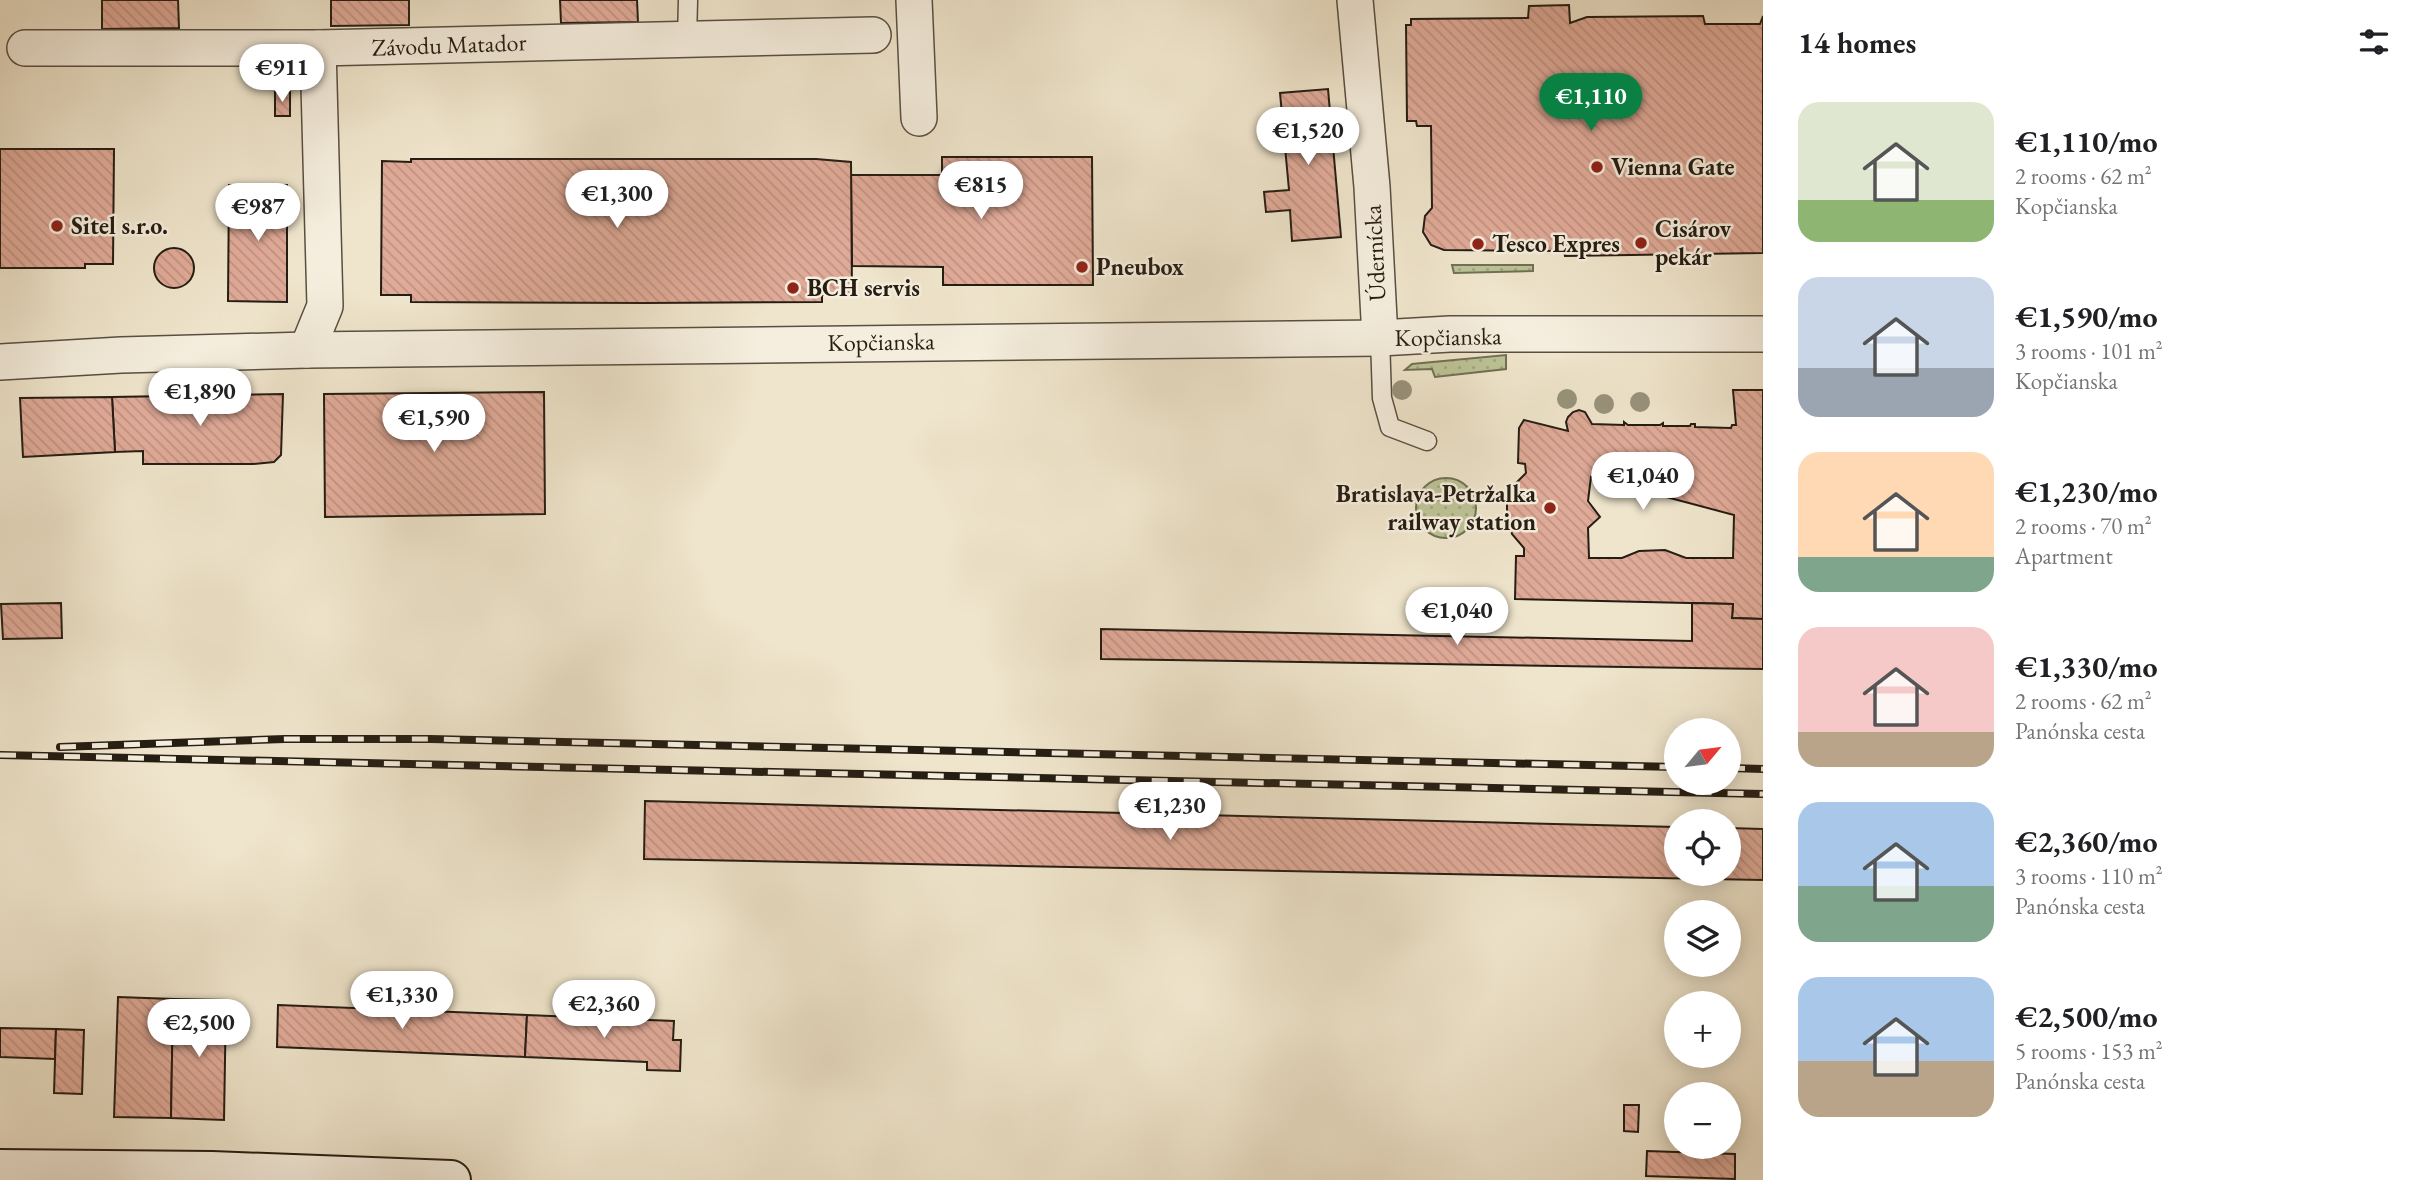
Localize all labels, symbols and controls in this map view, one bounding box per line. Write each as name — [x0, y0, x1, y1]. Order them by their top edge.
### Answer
text: 14 homes — [1798, 23, 1916, 62]
icon: filters — [2355, 23, 2393, 61]
street label: Závodu Matador — [371, 26, 527, 63]
pin: €911 — [241, 44, 323, 104]
text: €911 — [255, 52, 309, 82]
pin: €1,110 — [1534, 74, 1648, 133]
text: €1,110 — [1555, 81, 1627, 111]
pin: €1,520 — [1251, 108, 1365, 167]
text: €1,520 — [1272, 115, 1344, 145]
text: €1,110/mo — [2015, 122, 2158, 161]
icon: home — [1854, 130, 1938, 214]
place label: Vienna Gate — [1611, 151, 1735, 182]
marker: Vienna Gate — [1589, 159, 1605, 175]
text: 2 rooms · 62 m² — [2015, 161, 2152, 191]
pin: €815 — [940, 162, 1022, 221]
text: €815 — [954, 169, 1008, 199]
pin: €1,300 — [560, 170, 674, 230]
text: €1,300 — [581, 178, 653, 208]
pin: €987 — [217, 184, 299, 243]
text: €987 — [231, 191, 285, 221]
text: Kopčianska — [2015, 191, 2118, 221]
street label: Údernícka — [1356, 204, 1393, 302]
place label: Sitel s.r.o. — [71, 210, 168, 241]
place label: Cisárov pekár — [1655, 213, 1732, 272]
marker: Sitel s.r.o. — [49, 218, 65, 234]
place label: Tesco Expres — [1492, 228, 1620, 259]
marker: Cisárov pekár — [1633, 235, 1649, 251]
marker: Tesco Expres — [1470, 236, 1486, 252]
place label: Pneubox — [1096, 251, 1184, 282]
marker: Pneubox — [1074, 259, 1090, 275]
place label: BCH servis — [807, 272, 920, 303]
marker: BCH servis — [785, 280, 801, 296]
text: €1,590/mo — [2015, 297, 2158, 336]
icon: home — [1854, 305, 1938, 389]
street label: Kopčianska — [1394, 320, 1502, 353]
street label: Kopčianska — [827, 325, 935, 358]
text: 3 rooms · 101 m² — [2015, 336, 2163, 366]
text: Kopčianska — [2015, 366, 2118, 396]
pin: €1,890 — [143, 368, 257, 428]
text: €1,890 — [164, 376, 236, 406]
pin: €1,590 — [377, 394, 491, 454]
text: €1,590 — [398, 402, 470, 432]
pin: €1,040 — [1586, 452, 1700, 512]
text: €1,040 — [1607, 460, 1679, 490]
text: €1,230/mo — [2015, 472, 2158, 511]
place label: Bratislava-Petržalka railway station — [1336, 478, 1536, 538]
icon: home — [1854, 480, 1938, 564]
marker: Bratislava-Petržalka railway station — [1542, 500, 1558, 516]
text: 2 rooms · 70 m² — [2015, 511, 2152, 541]
text: Apartment — [2015, 541, 2113, 571]
pin: €1,040 — [1400, 588, 1514, 647]
text: €1,040 — [1421, 595, 1493, 625]
text: €1,330/mo — [2015, 647, 2158, 686]
icon: home — [1854, 655, 1938, 739]
text: 2 rooms · 62 m² — [2015, 686, 2152, 716]
text: Panónska cesta — [2015, 716, 2145, 746]
north arrow — [1664, 718, 1741, 794]
map controls — [1664, 718, 1741, 1159]
pin: €1,230 — [1113, 782, 1227, 842]
text: €1,230 — [1134, 790, 1206, 820]
button: locate — [1664, 809, 1741, 886]
text: €2,360/mo — [2015, 822, 2158, 861]
icon: home — [1854, 830, 1938, 914]
text: 3 rooms · 110 m² — [2015, 861, 2163, 891]
text: Panónska cesta — [2015, 891, 2145, 921]
button: layers — [1664, 900, 1741, 977]
pin: €1,330 — [345, 972, 459, 1031]
text: €1,330 — [366, 979, 438, 1009]
pin: €2,360 — [547, 981, 661, 1040]
text: €2,360 — [568, 988, 640, 1018]
button: + — [1664, 991, 1741, 1068]
text: €2,500/mo — [2015, 997, 2158, 1036]
pin: €2,500 — [142, 1000, 256, 1059]
icon: home — [1854, 1005, 1938, 1089]
text: €2,500 — [163, 1007, 235, 1037]
text: 5 rooms · 153 m² — [2015, 1036, 2163, 1066]
text: Panónska cesta — [2015, 1066, 2145, 1096]
button: − — [1664, 1082, 1741, 1159]

